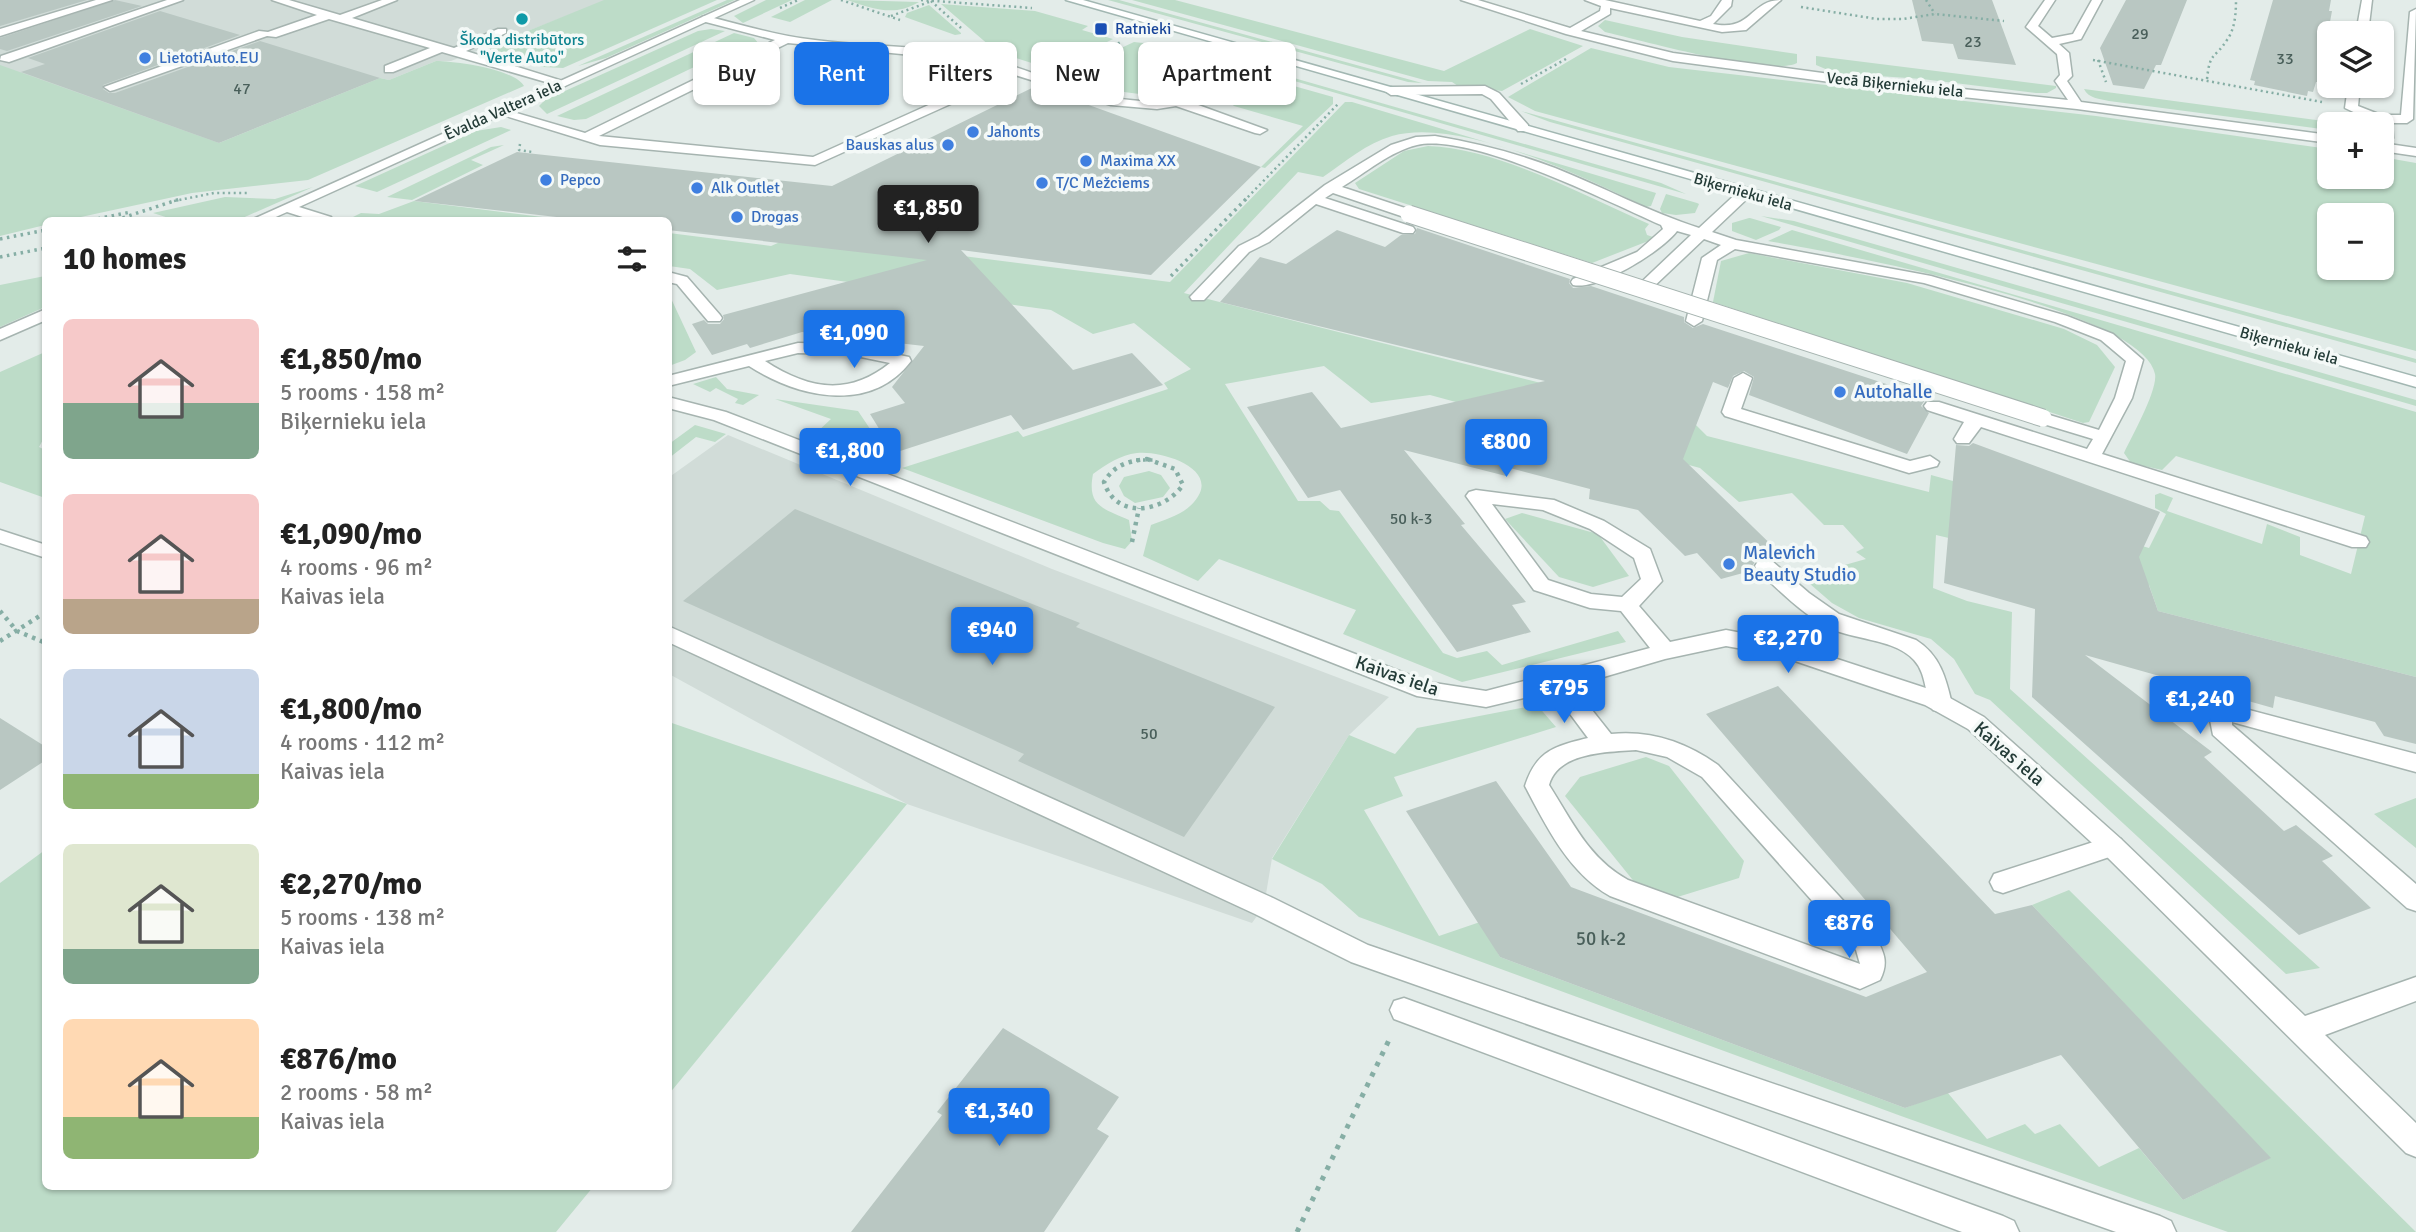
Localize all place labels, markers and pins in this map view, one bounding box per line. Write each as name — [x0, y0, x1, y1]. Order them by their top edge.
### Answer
marker: Škoda distribūtors "Verte Auto" — [514, 11, 530, 27]
place label: Ratnieki — [1115, 19, 1171, 39]
marker: Ratnieki — [1093, 21, 1109, 37]
place label: Škoda distribūtors "Verte Auto" — [460, 30, 584, 68]
place label: LietotiAuto.EU — [159, 48, 259, 68]
marker: LietotiAuto.EU — [137, 50, 153, 66]
place label: Jahonts — [987, 122, 1040, 142]
marker: Jahonts — [965, 124, 981, 140]
place label: Bauskas alus — [845, 135, 934, 155]
marker: Bauskas alus — [940, 137, 956, 153]
place label: Maxima XX — [1100, 151, 1177, 171]
marker: Maxima XX — [1078, 153, 1094, 169]
place label: Pepco — [560, 170, 601, 190]
marker: Pepco — [538, 172, 554, 188]
place label: T/C Mežciems — [1056, 173, 1150, 193]
marker: T/C Mežciems — [1034, 175, 1050, 191]
place label: Alk Outlet — [711, 178, 780, 198]
marker: Alk Outlet — [689, 180, 705, 196]
pin: €1,850 — [871, 186, 985, 245]
place label: Drogas — [751, 207, 799, 227]
marker: Drogas — [729, 209, 745, 225]
pin: €1,090 — [797, 310, 911, 370]
place label: Autohalle — [1854, 380, 1932, 404]
marker: Autohalle — [1832, 384, 1848, 400]
pin: €800 — [1465, 420, 1547, 479]
pin: €1,800 — [793, 428, 907, 488]
place label: Malevich Beauty Studio — [1743, 541, 1857, 587]
marker: Malevich Beauty Studio — [1721, 556, 1737, 572]
pin: €940 — [951, 608, 1033, 667]
pin: €2,270 — [1731, 616, 1845, 675]
pin: €795 — [1523, 666, 1605, 725]
pin: €1,240 — [2143, 676, 2257, 736]
pin: €876 — [1808, 900, 1890, 960]
pin: €1,340 — [942, 1088, 1056, 1148]

